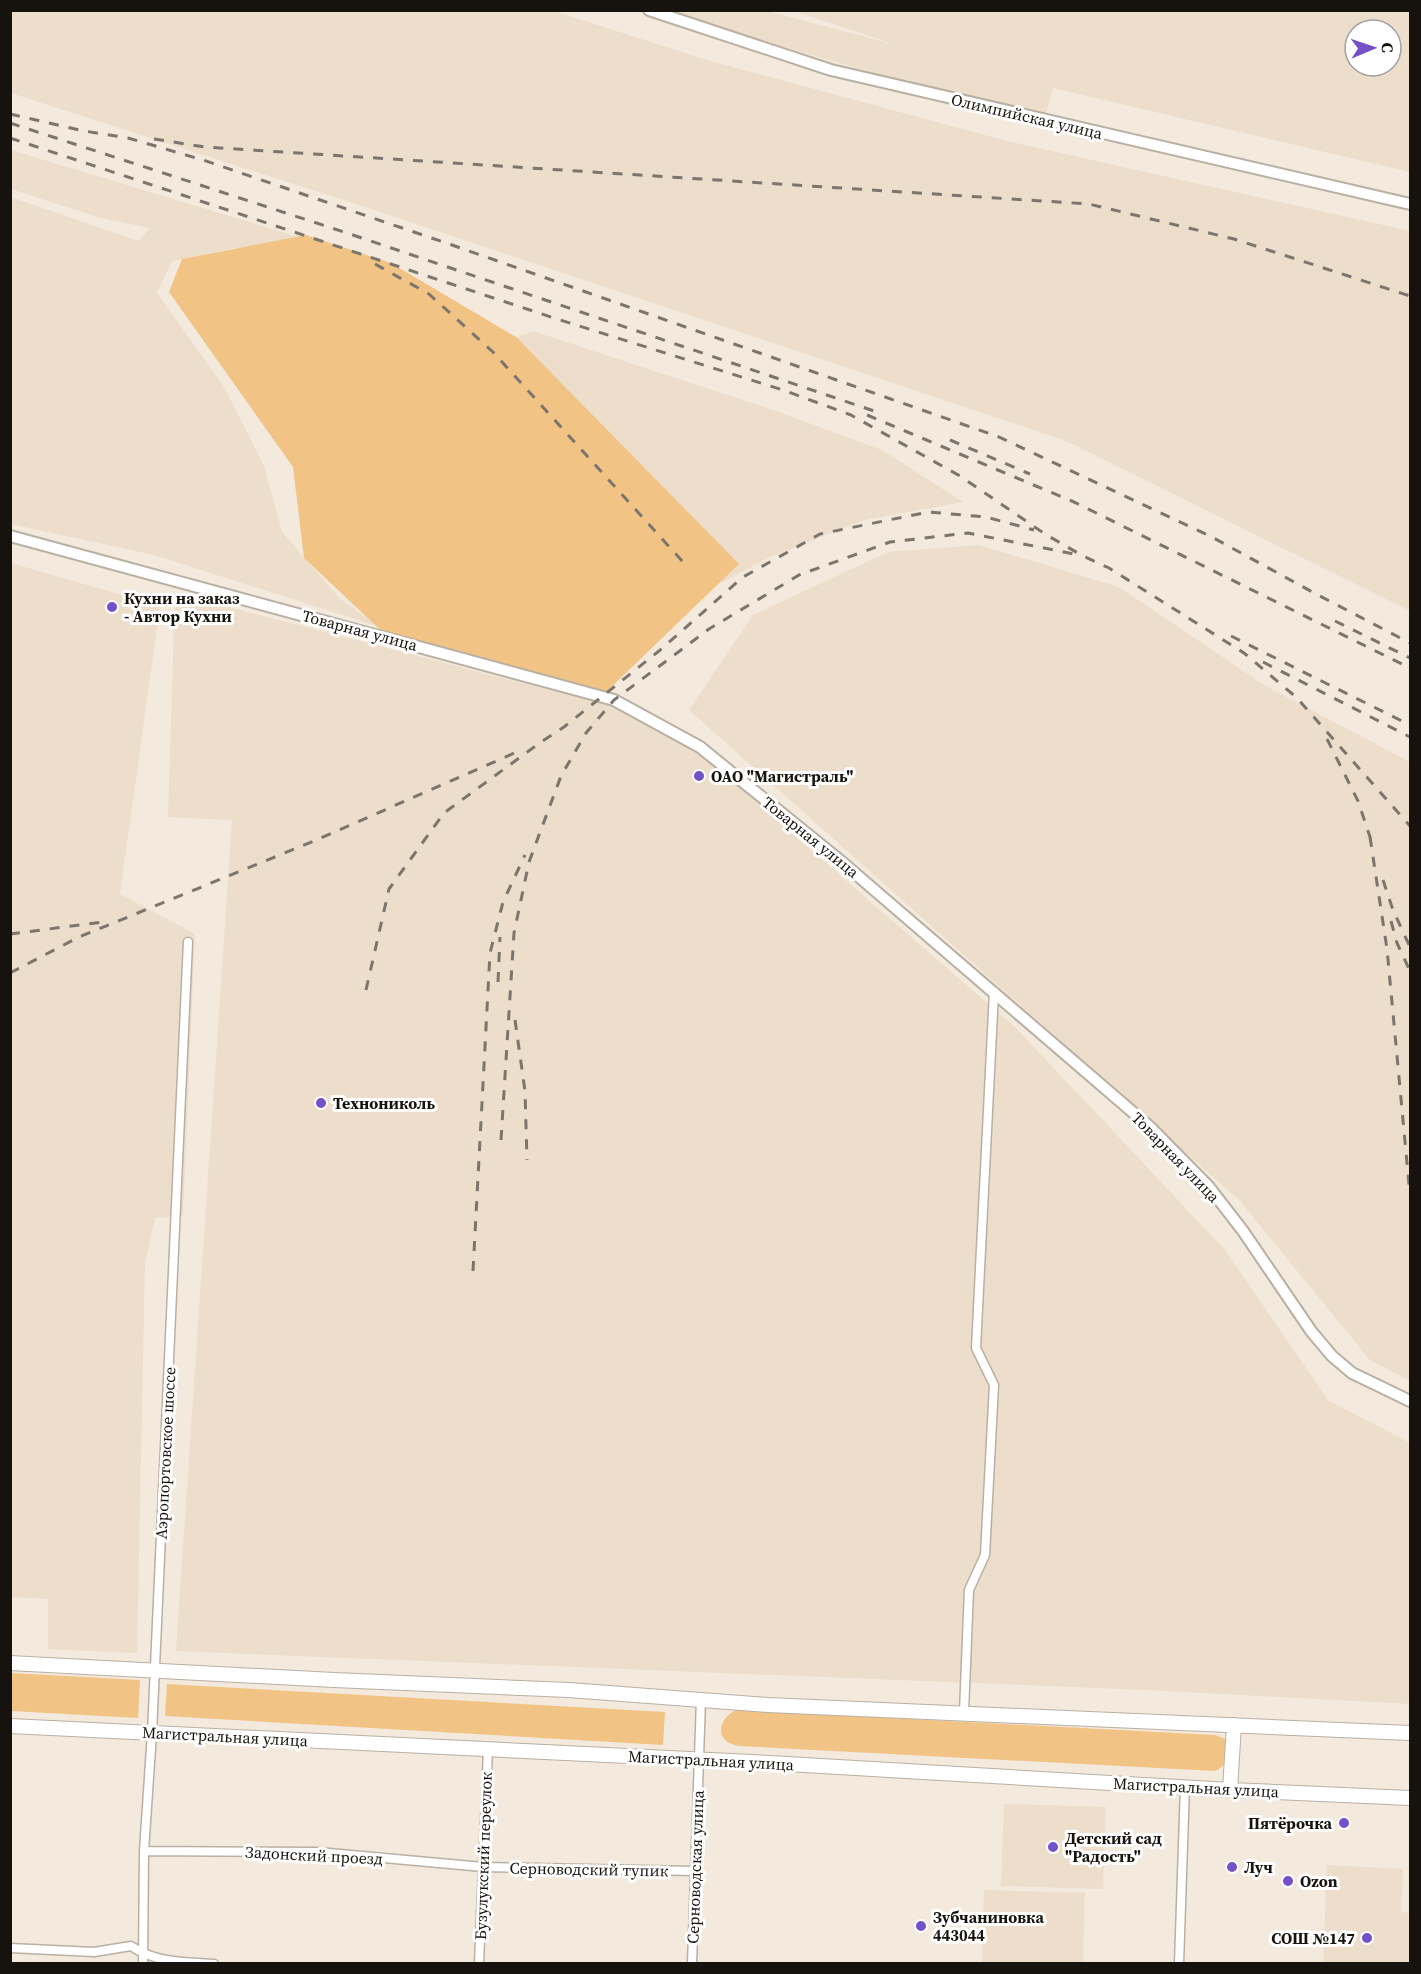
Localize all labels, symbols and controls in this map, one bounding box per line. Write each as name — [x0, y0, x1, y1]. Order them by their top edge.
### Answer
north arrow — [1343, 18, 1403, 78]
text: С — [1377, 42, 1399, 53]
street label: Олимпийская улица — [949, 88, 1106, 144]
place label: Кухни на заказ - Автор Кухни — [124, 587, 240, 627]
marker: Кухни на заказ - Автор Кухни — [105, 600, 119, 614]
street label: Товарная улица — [300, 604, 421, 656]
place label: ОАО "Магистраль" — [711, 765, 853, 787]
marker: ОАО "Магистраль" — [692, 769, 706, 783]
street label: Товарная улица — [758, 791, 865, 883]
place label: Технониколь — [333, 1092, 436, 1114]
marker: Технониколь — [314, 1096, 328, 1110]
street label: Товарная улица — [1127, 1107, 1226, 1208]
street label: Аэропортовское шоссе — [149, 1366, 181, 1540]
street label: Магистральная улица — [141, 1721, 309, 1751]
street label: Магистральная улица — [627, 1745, 795, 1775]
street label: Бузулукский переулок — [469, 1771, 497, 1940]
street label: Магистральная улица — [1112, 1772, 1280, 1802]
street label: Серноводская улица — [681, 1789, 709, 1944]
place label: Пятёрочка — [1248, 1812, 1332, 1834]
marker: Пятёрочка — [1337, 1816, 1351, 1830]
place label: Детский сад "Радость" — [1065, 1827, 1162, 1867]
street label: Задонский проезд — [245, 1840, 383, 1870]
marker: Детский сад "Радость" — [1046, 1840, 1060, 1854]
place label: Луч — [1244, 1856, 1273, 1878]
street label: Серноводский тупик — [509, 1857, 669, 1881]
marker: Луч — [1225, 1860, 1239, 1874]
place label: Ozon — [1300, 1870, 1338, 1892]
marker: Ozon — [1281, 1874, 1295, 1888]
place label: Зубчаниновка 443044 — [933, 1906, 1044, 1946]
marker: Зубчаниновка 443044 — [914, 1919, 928, 1933]
place label: СОШ №147 — [1271, 1927, 1355, 1949]
marker: СОШ №147 — [1360, 1931, 1374, 1945]

